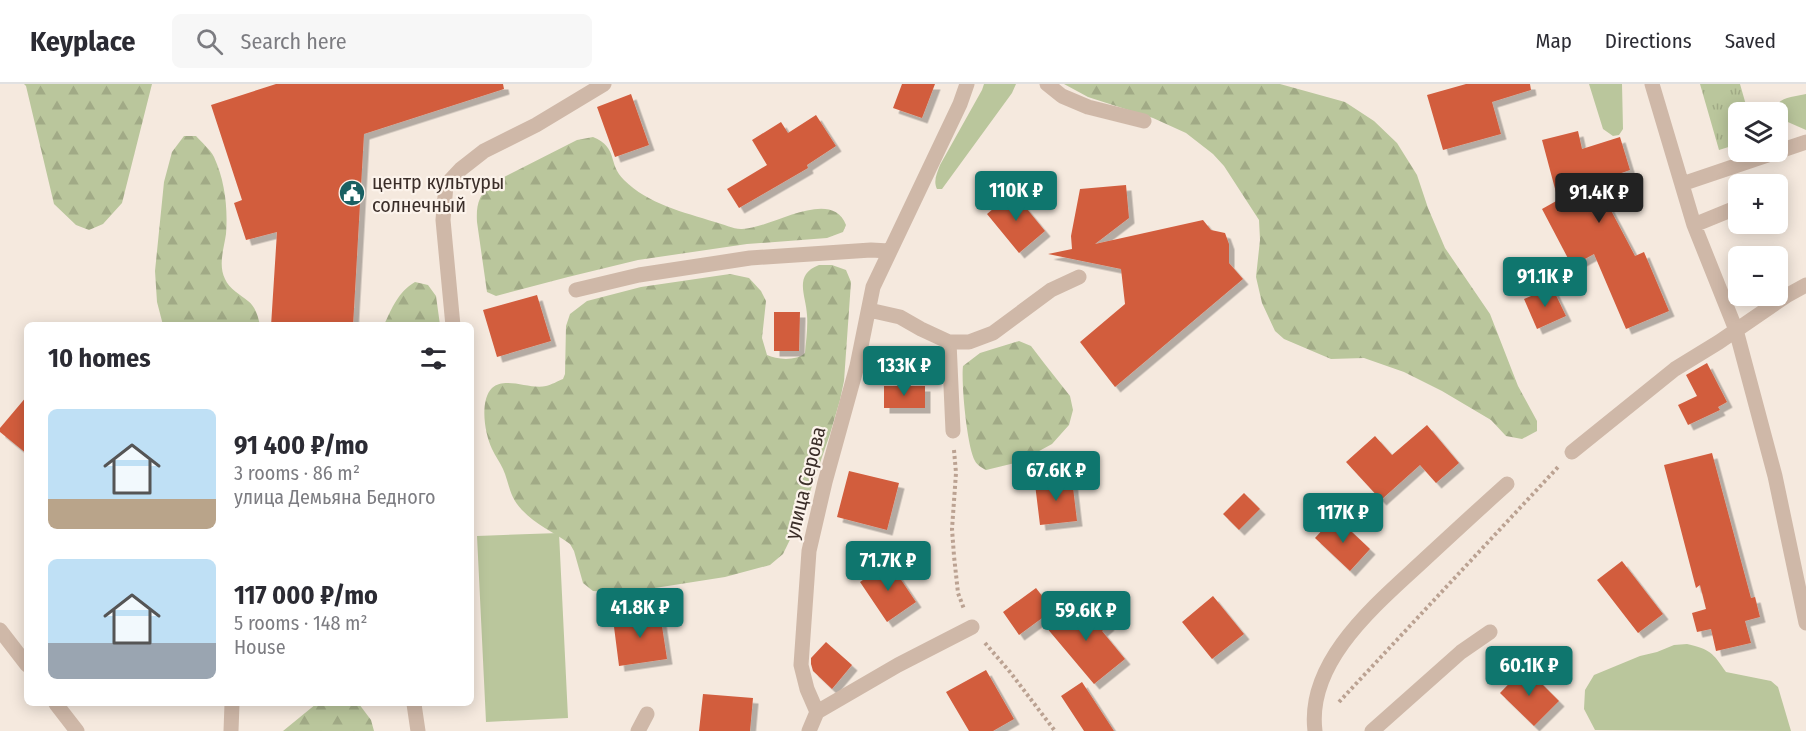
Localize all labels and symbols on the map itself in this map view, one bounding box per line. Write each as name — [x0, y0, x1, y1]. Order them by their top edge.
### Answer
place label: центр культуры солнечный — [372, 170, 504, 217]
pin: 110K ₽ — [967, 171, 1065, 222]
pin: 91.4K ₽ — [1544, 173, 1654, 224]
public building icon: центр культуры солнечный — [337, 178, 367, 208]
pin: 91.1K ₽ — [1490, 257, 1600, 308]
pin: 133K ₽ — [855, 346, 953, 397]
street label: улица Серова — [779, 424, 831, 542]
pin: 67.6K ₽ — [1001, 451, 1111, 502]
pin: 117K ₽ — [1294, 493, 1392, 544]
pin: 71.7K ₽ — [833, 541, 943, 592]
pin: 41.8K ₽ — [585, 588, 695, 639]
pin: 59.6K ₽ — [1031, 591, 1141, 642]
pin: 60.1K ₽ — [1474, 646, 1584, 697]

